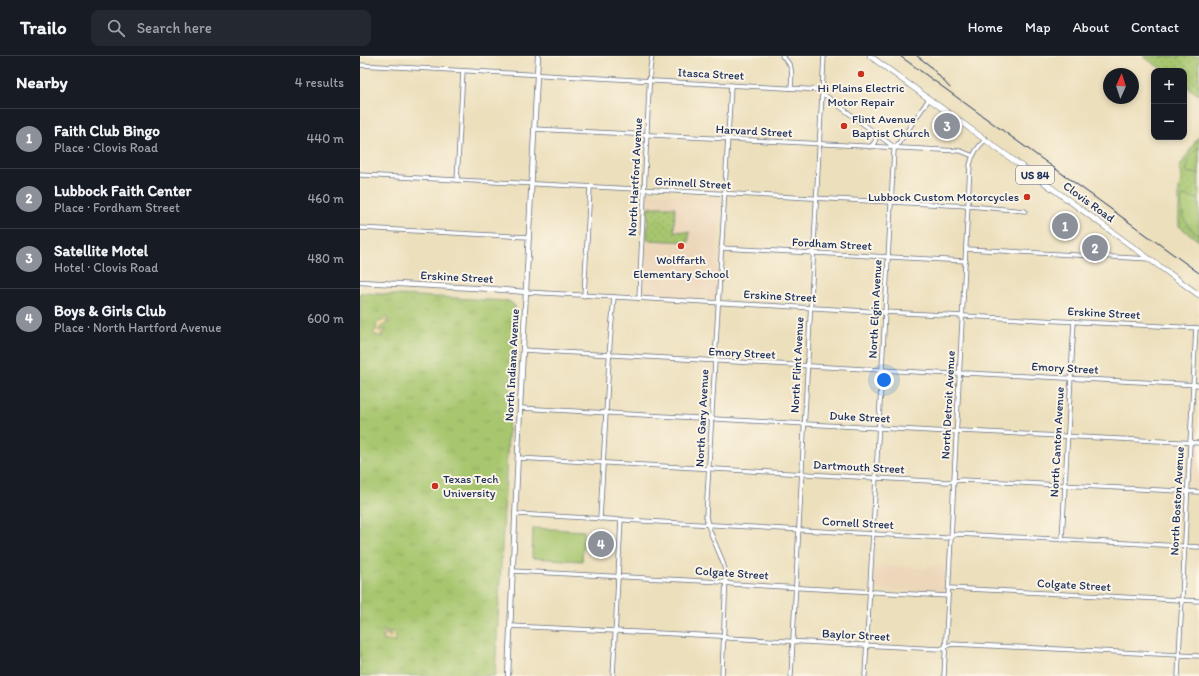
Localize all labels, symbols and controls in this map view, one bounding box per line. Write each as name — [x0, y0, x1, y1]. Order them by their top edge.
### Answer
search box — [91, 10, 371, 46]
text: Trailo — [20, 16, 67, 39]
icon: search — [105, 17, 127, 39]
text: Search here — [137, 19, 212, 37]
text: Home — [968, 19, 1003, 36]
text: Map — [1025, 19, 1051, 36]
text: About — [1073, 19, 1109, 36]
text: Contact — [1131, 19, 1179, 36]
street label: Itasca Street — [677, 65, 745, 83]
north arrow — [1103, 68, 1139, 104]
map controls — [1151, 68, 1187, 140]
button: + — [1151, 68, 1187, 104]
marker: Hi Plains Electric Motor Repair — [856, 69, 866, 79]
text: Nearby — [16, 72, 68, 92]
text: 4 results — [295, 75, 344, 90]
place label: Hi Plains Electric Motor Repair — [818, 81, 905, 109]
button: − — [1151, 104, 1187, 140]
pin: 3 — [934, 111, 960, 141]
place label: Flint Avenue Baptist Church — [852, 112, 930, 140]
street label: North Hartford Avenue — [625, 117, 645, 237]
marker: Flint Avenue Baptist Church — [839, 121, 849, 131]
text: Faith Club Bingo — [54, 122, 160, 140]
street label: Harvard Street — [715, 122, 793, 140]
text: 1 — [26, 131, 32, 146]
text: 440 m — [307, 131, 344, 146]
text: Place · Clovis Road — [54, 140, 158, 155]
road number: US 84 — [1016, 166, 1054, 184]
street label: Grinnell Street — [654, 174, 732, 192]
street label: Clovis Road — [1061, 179, 1118, 226]
text: Lubbock Faith Center — [54, 182, 191, 200]
place label: Lubbock Custom Motorcycles — [868, 190, 1019, 204]
text: 2 — [26, 191, 32, 206]
text: 460 m — [307, 191, 344, 206]
marker: Lubbock Custom Motorcycles — [1022, 192, 1032, 202]
text: Place · Fordham Street — [54, 200, 180, 215]
pin: 1 — [1052, 211, 1078, 241]
pin: 2 — [1082, 233, 1108, 263]
street label: Fordham Street — [792, 235, 873, 253]
marker: Wolffarth Elementary School — [676, 241, 686, 251]
text: Satellite Motel — [54, 242, 148, 260]
text: 3 — [25, 251, 33, 266]
text: 480 m — [307, 251, 344, 266]
place label: Wolffarth Elementary School — [633, 253, 729, 281]
street label: North Elgin Avenue — [865, 259, 885, 359]
text: Hotel · Clovis Road — [54, 260, 159, 275]
street label: Erskine Street — [420, 268, 494, 286]
street label: Erskine Street — [743, 287, 817, 305]
text: Boys & Girls Club — [54, 302, 166, 320]
street label: Erskine Street — [1067, 304, 1141, 322]
street label: North Indiana Avenue — [502, 308, 522, 422]
text: 4 — [25, 311, 33, 326]
text: 600 m — [307, 311, 344, 326]
street label: North Flint Avenue — [787, 316, 807, 414]
text: Place · North Hartford Avenue — [54, 320, 221, 335]
street label: Emory Street — [708, 344, 777, 362]
street label: North Detroit Avenue — [938, 350, 958, 460]
street label: Emory Street — [1031, 359, 1100, 377]
street label: North Gary Avenue — [692, 368, 712, 467]
your location — [874, 370, 894, 390]
street label: North Canton Avenue — [1047, 386, 1067, 498]
street label: Duke Street — [829, 408, 891, 426]
street label: North Boston Avenue — [1167, 446, 1187, 556]
street label: Dartmouth Street — [813, 458, 906, 476]
place label: Texas Tech University — [443, 472, 499, 500]
marker: Texas Tech University — [430, 481, 440, 491]
street label: Cornell Street — [822, 514, 895, 532]
pin: 4 — [588, 529, 614, 559]
street label: Colgate Street — [695, 563, 770, 583]
street label: Colgate Street — [1037, 576, 1112, 594]
street label: Baylor Street — [822, 626, 891, 644]

